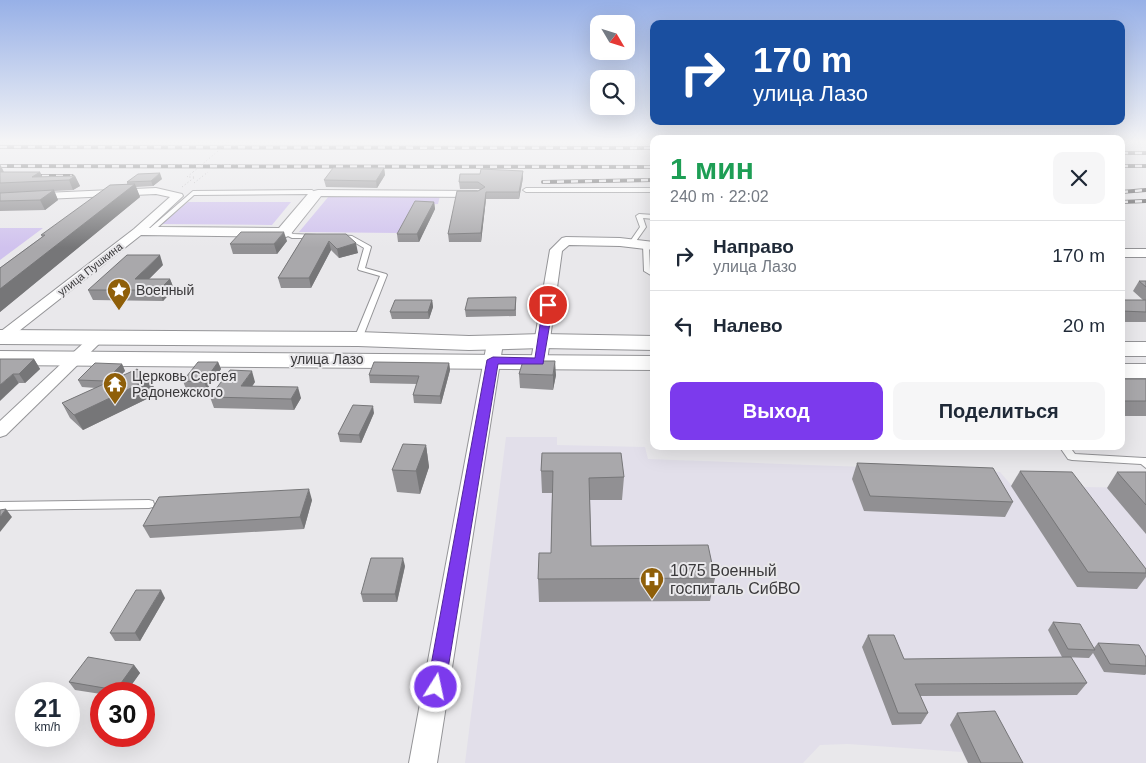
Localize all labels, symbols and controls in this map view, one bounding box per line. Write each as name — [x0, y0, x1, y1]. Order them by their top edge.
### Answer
north arrow — [590, 15, 635, 60]
map controls — [590, 15, 635, 115]
icon: right — [670, 40, 735, 105]
text: 170 m — [753, 40, 852, 79]
button: search — [590, 70, 635, 115]
text: улица Лазо — [753, 81, 868, 106]
text: 1 мин — [670, 152, 754, 185]
button: close — [1053, 152, 1105, 204]
text: 240 m · 22:02 — [670, 188, 769, 205]
text: Направо — [713, 236, 794, 257]
street label: улица Пушкина — [55, 240, 125, 298]
icon: right — [670, 242, 698, 270]
text: 170 m — [1052, 245, 1105, 266]
text: улица Лазо — [713, 258, 797, 275]
place icon: Военный — [106, 277, 132, 311]
place label: Военный — [136, 282, 194, 298]
pin — [527, 284, 569, 326]
icon: arrive — [534, 291, 562, 319]
icon: left — [670, 312, 698, 340]
text: Налево — [713, 315, 783, 336]
text: 20 m — [1063, 315, 1105, 336]
street label: улица Лазо — [290, 351, 364, 367]
place label: Церковь Сергея Радонежского — [132, 368, 236, 400]
temple icon: Церковь Сергея Радонежского — [102, 371, 128, 405]
button: Выход — [670, 382, 883, 440]
button: Поделиться — [893, 382, 1105, 440]
place label: 1075 Военный госпиталь СибВО — [670, 562, 800, 597]
hospital icon: 1075 Военный госпиталь СибВО — [639, 566, 665, 600]
position arrow — [409, 660, 461, 712]
speed limit sign: 30 — [90, 682, 155, 747]
text: 21 — [34, 694, 61, 722]
text: km/h — [34, 720, 61, 734]

